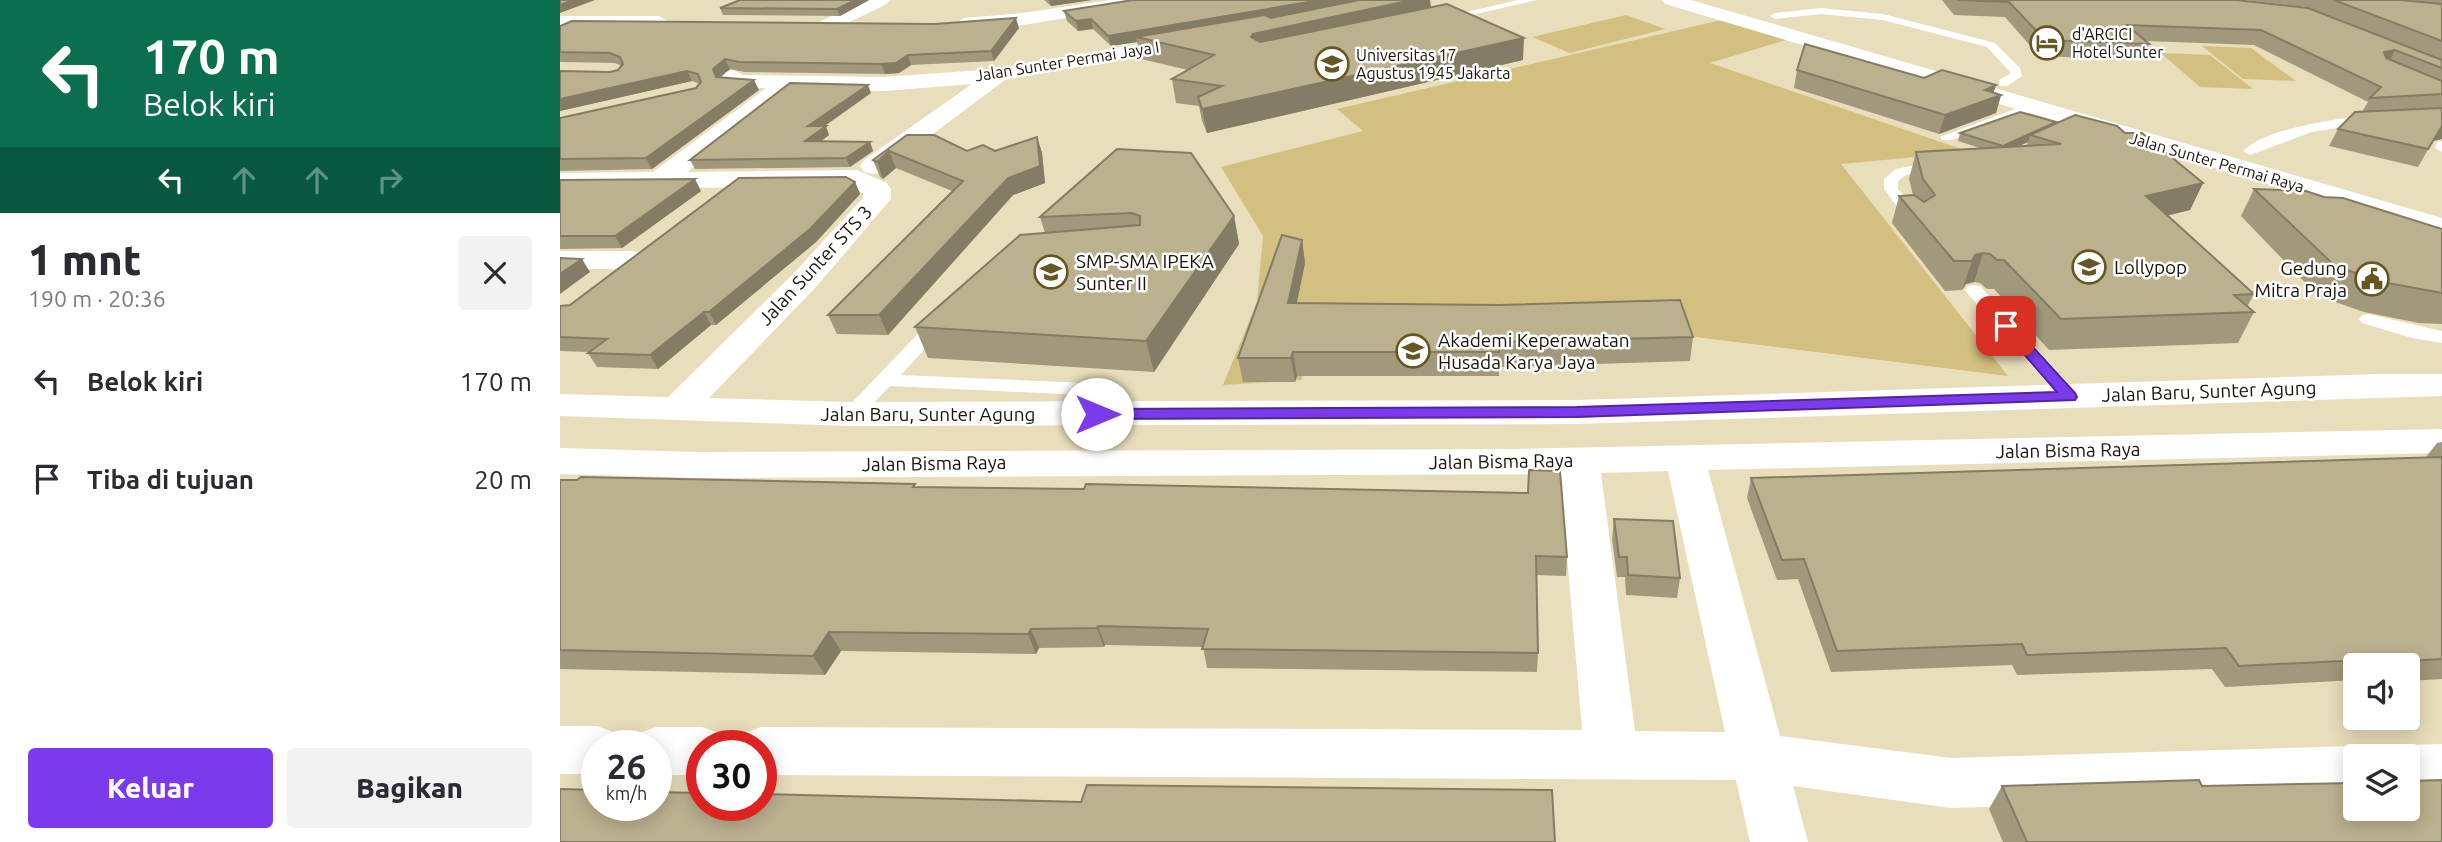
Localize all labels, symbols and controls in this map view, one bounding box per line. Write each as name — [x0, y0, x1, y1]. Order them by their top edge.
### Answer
hotel icon: d'ARCICI Hotel Sunter — [2028, 24, 2066, 62]
place label: d'ARCICI Hotel Sunter — [2072, 25, 2163, 61]
icon: left — [28, 28, 119, 119]
text: 170 m — [143, 28, 280, 83]
street label: Jalan Sunter Permai Jaya I — [974, 38, 1160, 84]
school or university icon: Universitas 17 Agustus 1945 Jakarta — [1313, 45, 1351, 83]
place label: Universitas 17 Agustus 1945 Jakarta — [1356, 46, 1510, 82]
text: Belok kiri — [143, 86, 275, 122]
street label: Jalan Sunter Permai Raya — [2128, 128, 2306, 196]
icon: left — [152, 161, 190, 199]
icon: ahead — [225, 161, 263, 199]
icon: ahead — [298, 161, 336, 199]
icon: right — [371, 161, 409, 199]
street label: Jalan Sunter STS 3 — [754, 201, 876, 329]
text: 1 mnt — [28, 236, 141, 283]
button: close — [458, 236, 532, 310]
school or university icon: Lollypop — [2070, 248, 2108, 286]
place label: SMP-SMA IPEKA Sunter II — [1076, 250, 1215, 294]
school or university icon: SMP-SMA IPEKA Sunter II — [1032, 253, 1070, 291]
place label: Lollypop — [2114, 256, 2187, 278]
place label: Gedung Mitra Praja — [2254, 257, 2347, 301]
public building icon: Gedung Mitra Praja — [2353, 260, 2391, 298]
text: 190 m · 20:36 — [28, 286, 166, 311]
pin — [1976, 296, 2036, 356]
icon: arrive — [1987, 307, 2025, 345]
place label: Akademi Keperawatan Husada Karya Jaya — [1438, 329, 1630, 373]
school or university icon: Akademi Keperawatan Husada Karya Jaya — [1394, 332, 1432, 370]
icon: left — [28, 362, 66, 400]
text: Belok kiri — [87, 367, 203, 396]
text: 170 m — [460, 367, 532, 396]
street label: Jalan Baru, Sunter Agung — [2101, 376, 2317, 406]
position arrow — [1060, 377, 1134, 451]
street label: Jalan Baru, Sunter Agung — [820, 403, 1036, 425]
street label: Jalan Bisma Raya — [1995, 438, 2141, 462]
street label: Jalan Bisma Raya — [1428, 449, 1574, 473]
street label: Jalan Bisma Raya — [861, 451, 1007, 475]
icon: arrive — [28, 460, 66, 498]
text: Tiba di tujuan — [87, 465, 254, 494]
text: 20 m — [474, 465, 532, 494]
map controls — [2343, 653, 2420, 821]
button: sound — [2343, 653, 2420, 730]
speed limit sign: 30 — [686, 730, 777, 821]
button: layers — [2343, 744, 2420, 821]
text: 26 — [607, 746, 646, 786]
button: Keluar — [28, 748, 273, 828]
button: Bagikan — [287, 748, 532, 828]
text: km/h — [606, 783, 647, 803]

